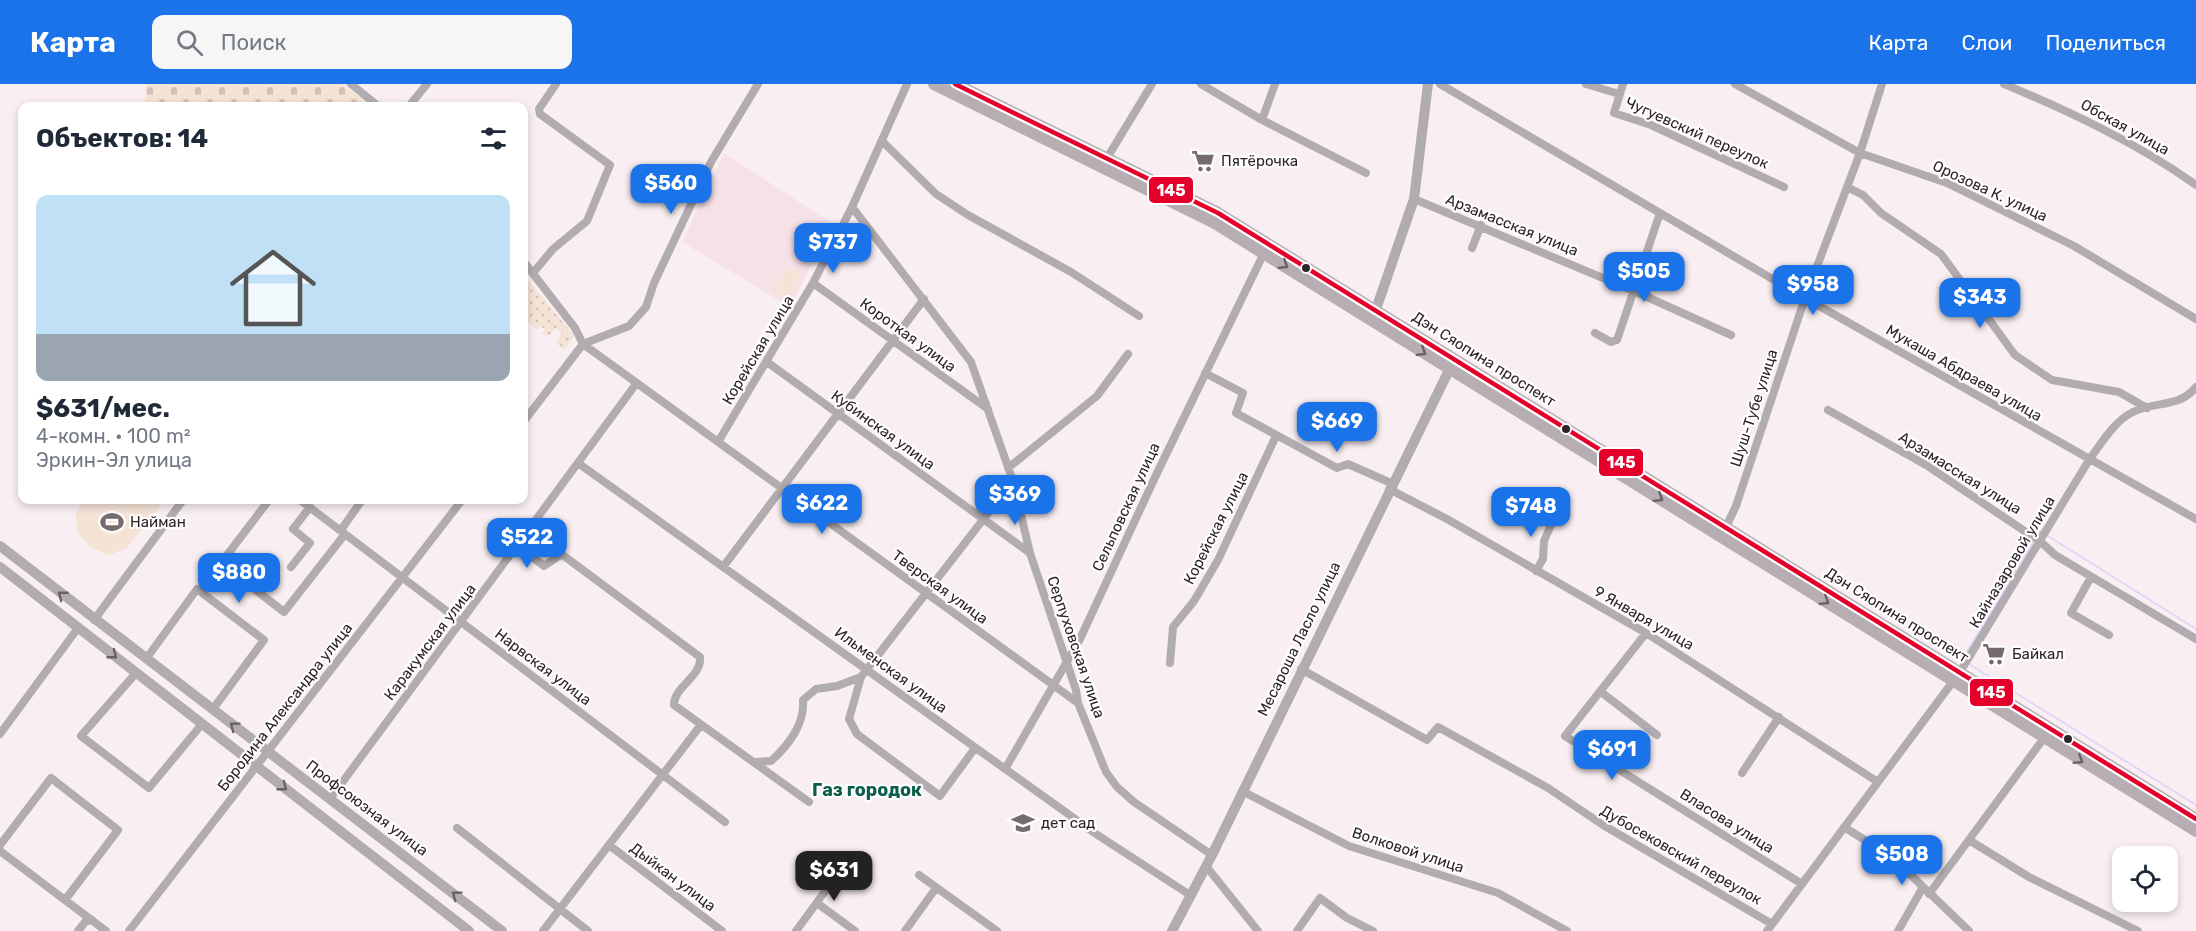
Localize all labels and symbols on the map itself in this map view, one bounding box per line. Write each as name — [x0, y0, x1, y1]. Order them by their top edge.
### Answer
street label: Чугуевский переулок — [1623, 93, 1771, 173]
street label: Обская улица — [2078, 95, 2172, 159]
supermarket icon: Пятёрочка — [1190, 148, 1216, 174]
place label: Пятёрочка — [1221, 152, 1298, 170]
street label: Орозова К. улица — [1930, 157, 2050, 225]
pin: $560 — [635, 164, 707, 215]
line badge: 145 — [1148, 176, 1194, 204]
text: 145 — [1156, 181, 1186, 200]
street label: Арзамасская улица — [1443, 190, 1581, 260]
pin: $737 — [797, 223, 869, 274]
pin: $505 — [1608, 252, 1680, 303]
one-way arrow — [1278, 258, 1288, 270]
unlabelled marker — [1300, 262, 1312, 274]
pin: $958 — [1777, 265, 1849, 316]
pin: $343 — [1944, 278, 2016, 329]
street label: Корейская улица — [718, 292, 798, 408]
street label: Короткая улица — [856, 294, 960, 376]
street label: Дэн Сяопина проспект — [1409, 308, 1559, 411]
street label: Мукаша Абдраева улица — [1883, 321, 2045, 425]
one-way arrow — [1416, 344, 1426, 356]
street label: Шуш-Тубе улица — [1727, 347, 1781, 469]
street label: Кубинская улица — [828, 386, 938, 474]
pin: $669 — [1301, 402, 1373, 453]
unlabelled marker — [1560, 423, 1572, 435]
street label: Арзамасская улица — [1895, 428, 2025, 518]
street label: Сельповская улица — [1088, 440, 1164, 574]
line badge: 145 — [1598, 448, 1644, 477]
text: 145 — [1606, 453, 1636, 472]
street label: Корейская улица — [1180, 469, 1252, 587]
pin: $369 — [979, 475, 1051, 526]
pin: $622 — [786, 484, 858, 535]
pin: $748 — [1495, 487, 1567, 538]
one-way arrow — [1653, 491, 1663, 503]
street label: Кайназаровой улица — [1965, 493, 2059, 631]
sports icon: Найман — [99, 509, 125, 535]
place label: Найман — [130, 513, 186, 531]
pin: $522 — [491, 518, 563, 569]
street label: Тверская улица — [889, 546, 991, 628]
pin: $880 — [203, 553, 275, 604]
street label: Месароша Ласло улица — [1254, 559, 1344, 719]
street label: Дэн Сяопина проспект — [1822, 564, 1972, 667]
street label: Серпуховская улица — [1043, 574, 1109, 720]
street label: Каракумская улица — [380, 580, 480, 704]
street label: 9 Января улица — [1591, 582, 1697, 654]
one-way arrow — [58, 591, 69, 602]
one-way arrow — [1819, 593, 1829, 605]
street label: Бородина Александра улица — [214, 619, 356, 795]
street label: Ильменская улица — [831, 623, 951, 717]
street label: Нарвская улица — [491, 625, 595, 709]
supermarket icon: Байкал — [1981, 641, 2007, 667]
place label: Байкал — [2012, 645, 2064, 663]
one-way arrow — [106, 647, 117, 658]
line badge: 145 — [1969, 678, 2014, 707]
text: 145 — [1976, 683, 2006, 702]
one-way arrow — [230, 722, 241, 733]
pin: $691 — [1576, 730, 1648, 781]
unlabelled marker — [2062, 733, 2074, 745]
one-way arrow — [2073, 752, 2084, 763]
street label: Профсоюзная улица — [303, 756, 431, 860]
district label: Газ городок — [812, 779, 922, 801]
one-way arrow — [277, 780, 288, 791]
street label: Власова улица — [1677, 785, 1777, 857]
street label: Дубосековский переулок — [1597, 801, 1765, 909]
school or university icon: дет сад — [1010, 810, 1036, 836]
place label: дет сад — [1041, 814, 1095, 832]
street label: Волковой улица — [1350, 823, 1466, 877]
pin: $508 — [1866, 835, 1938, 886]
street label: Дыйкан улица — [627, 839, 719, 915]
pin: $631 — [798, 851, 870, 902]
one-way arrow — [451, 892, 462, 903]

